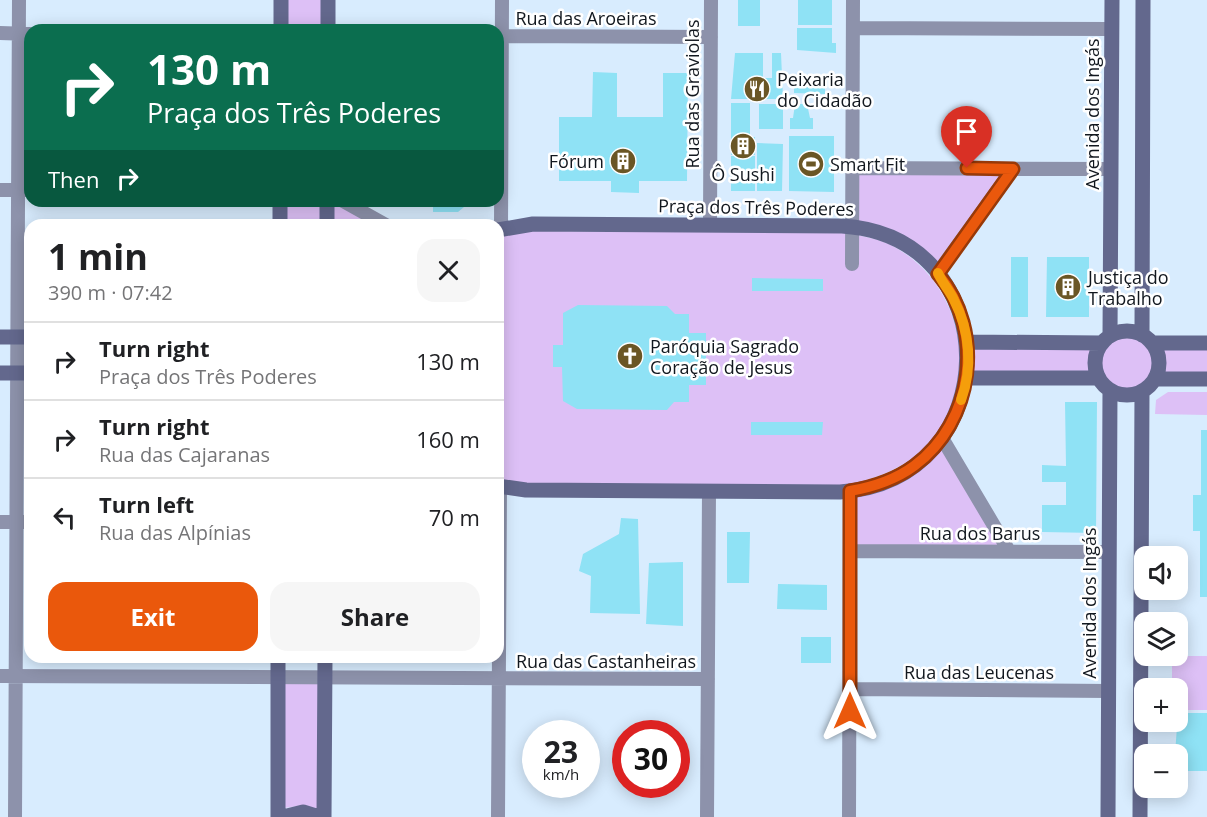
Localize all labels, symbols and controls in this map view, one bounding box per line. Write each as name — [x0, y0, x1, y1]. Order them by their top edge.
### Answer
street label: Rua das Aroeiras — [515, 6, 657, 30]
street label: Rua das Graviolas — [680, 19, 704, 169]
street label: Avenida dos Ingás — [1080, 38, 1104, 190]
text: 130 m — [147, 40, 271, 97]
icon: right — [48, 48, 126, 126]
place label: Peixaria do Cidadão — [777, 67, 872, 112]
restaurant icon: Peixaria do Cidadão — [742, 74, 772, 104]
text: Praça dos Três Poderes — [147, 94, 441, 131]
pin — [941, 106, 992, 168]
icon: arrive — [950, 115, 983, 148]
building icon: Ô Sushi — [728, 131, 758, 161]
building icon: Fórum — [608, 146, 638, 176]
place label: Fórum — [549, 149, 604, 173]
sports icon: Smart Fit — [796, 149, 826, 179]
place label: Smart Fit — [830, 152, 905, 176]
icon: right — [111, 162, 144, 195]
place label: Ô Sushi — [711, 162, 775, 186]
text: Then — [48, 164, 99, 194]
street label: Praça dos Três Poderes — [658, 193, 854, 221]
text: 1 min — [48, 232, 148, 281]
button: close — [417, 239, 480, 302]
place label: Justiça do Trabalho — [1086, 265, 1169, 310]
building icon: Justiça do Trabalho — [1053, 272, 1083, 302]
text: 390 m · 07:42 — [48, 279, 173, 306]
text: Turn right — [99, 333, 210, 363]
place label: Paróquia Sagrado Coração de Jesus — [650, 334, 799, 379]
church icon: Paróquia Sagrado Coração de Jesus — [615, 341, 645, 371]
icon: right — [48, 345, 81, 378]
text: 130 m — [416, 346, 480, 376]
text: Praça dos Três Poderes — [99, 363, 317, 390]
text: Turn right — [99, 411, 210, 441]
icon: right — [48, 423, 81, 456]
text: 160 m — [416, 424, 480, 454]
text: Rua das Cajaranas — [99, 441, 270, 468]
text: Turn left — [99, 489, 194, 519]
icon: left — [48, 501, 81, 534]
text: 70 m — [429, 502, 480, 532]
text: Rua das Alpínias — [99, 519, 251, 546]
street label: Rua dos Barus — [920, 521, 1040, 545]
street label: Avenida dos Ingás — [1077, 527, 1101, 679]
map controls — [1134, 546, 1188, 798]
button: sound — [1134, 546, 1188, 600]
button: Exit — [48, 582, 258, 651]
button: Share — [270, 582, 480, 651]
button: layers — [1134, 612, 1188, 666]
street label: Rua das Castanheiras — [516, 649, 696, 673]
street label: Rua das Leucenas — [904, 660, 1054, 684]
button: + — [1134, 678, 1188, 732]
position arrow — [818, 679, 882, 743]
speed limit sign: 30 — [612, 720, 690, 798]
text: 23 — [544, 731, 578, 772]
button: − — [1134, 744, 1188, 798]
text: km/h — [543, 764, 579, 784]

